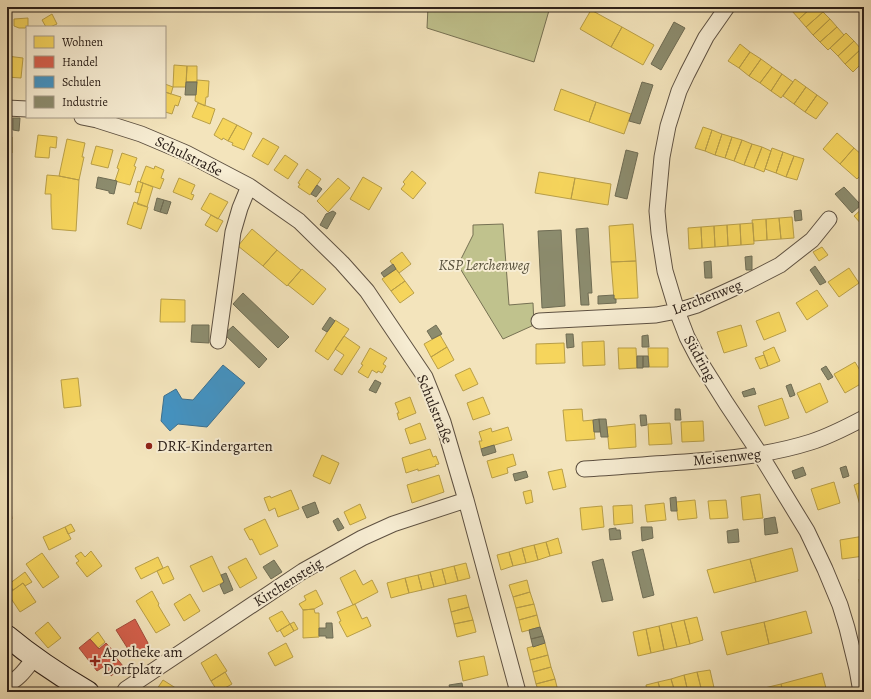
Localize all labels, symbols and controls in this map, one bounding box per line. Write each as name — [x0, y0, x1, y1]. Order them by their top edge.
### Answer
legend — [26, 26, 166, 118]
text: Wohnen — [61, 34, 104, 50]
text: Handel — [62, 54, 98, 70]
text: Schulen — [62, 74, 101, 90]
text: Industrie — [62, 94, 108, 110]
street label: Schulstraße — [152, 131, 226, 181]
park label: KSP Lerchenweg — [438, 255, 530, 275]
street label: Lerchenweg — [669, 274, 745, 319]
street label: Südring — [679, 331, 721, 385]
street label: Schulstraße — [412, 371, 458, 447]
place label: DRK-Kindergarten — [157, 436, 273, 456]
marker: DRK-Kindergarten — [144, 441, 154, 451]
street label: Meisenweg — [692, 443, 763, 471]
street label: Kirchensteig — [250, 553, 327, 611]
place label: Apotheke am Dorfplatz — [102, 642, 183, 679]
marker: Apotheke am Dorfplatz — [90, 656, 100, 666]

